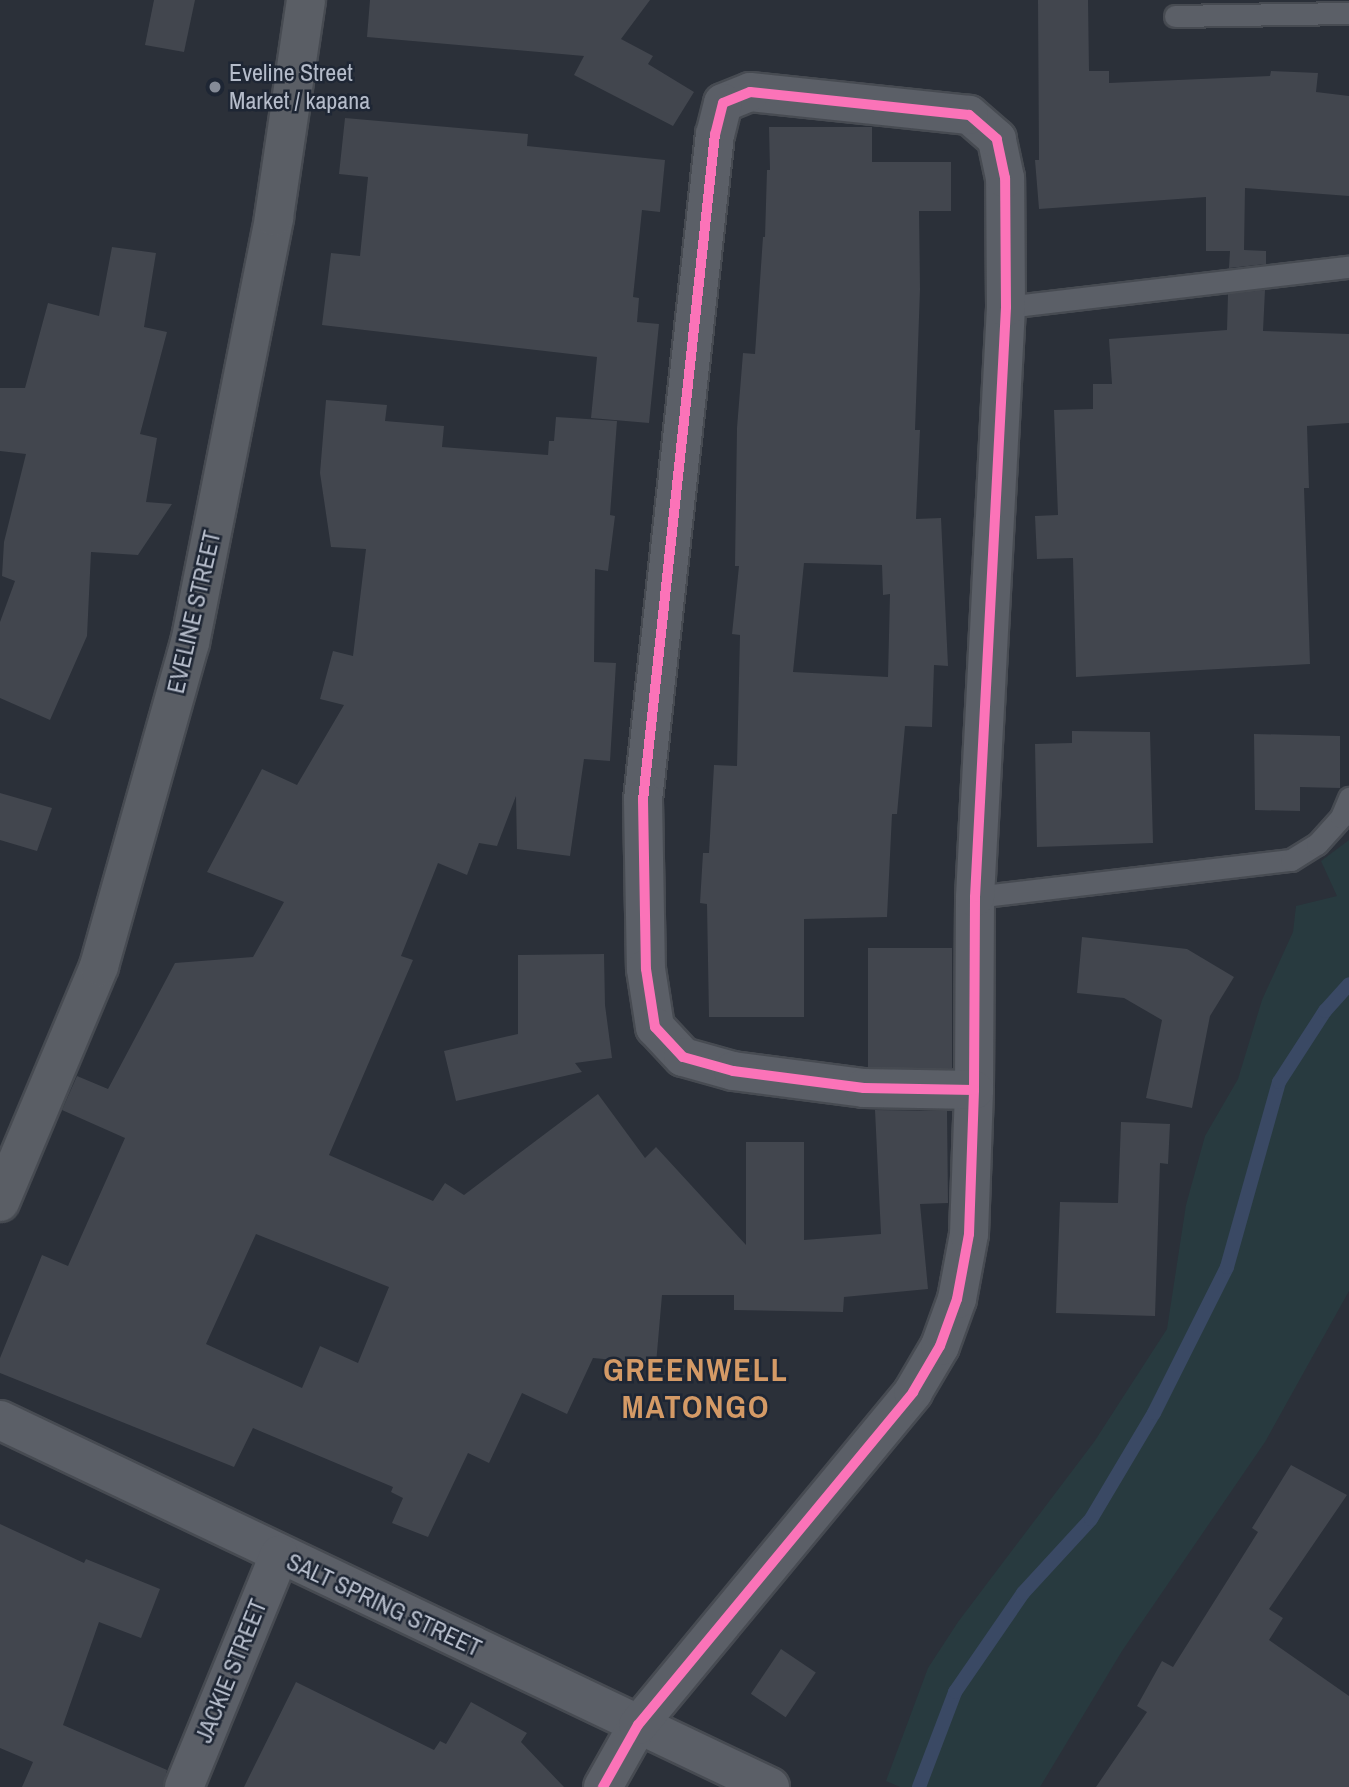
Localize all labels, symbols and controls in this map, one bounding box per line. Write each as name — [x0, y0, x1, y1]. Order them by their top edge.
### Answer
place label: Eveline Street Market / kapana — [229, 59, 370, 115]
marker: Eveline Street Market / kapana — [207, 79, 223, 95]
street label: EVELINE STREET — [161, 528, 227, 696]
district label: GREENWELL MATONGO — [604, 1352, 788, 1427]
street label: SALT SPRING STREET — [282, 1547, 486, 1663]
street label: JACKIE STREET — [189, 1595, 273, 1747]

